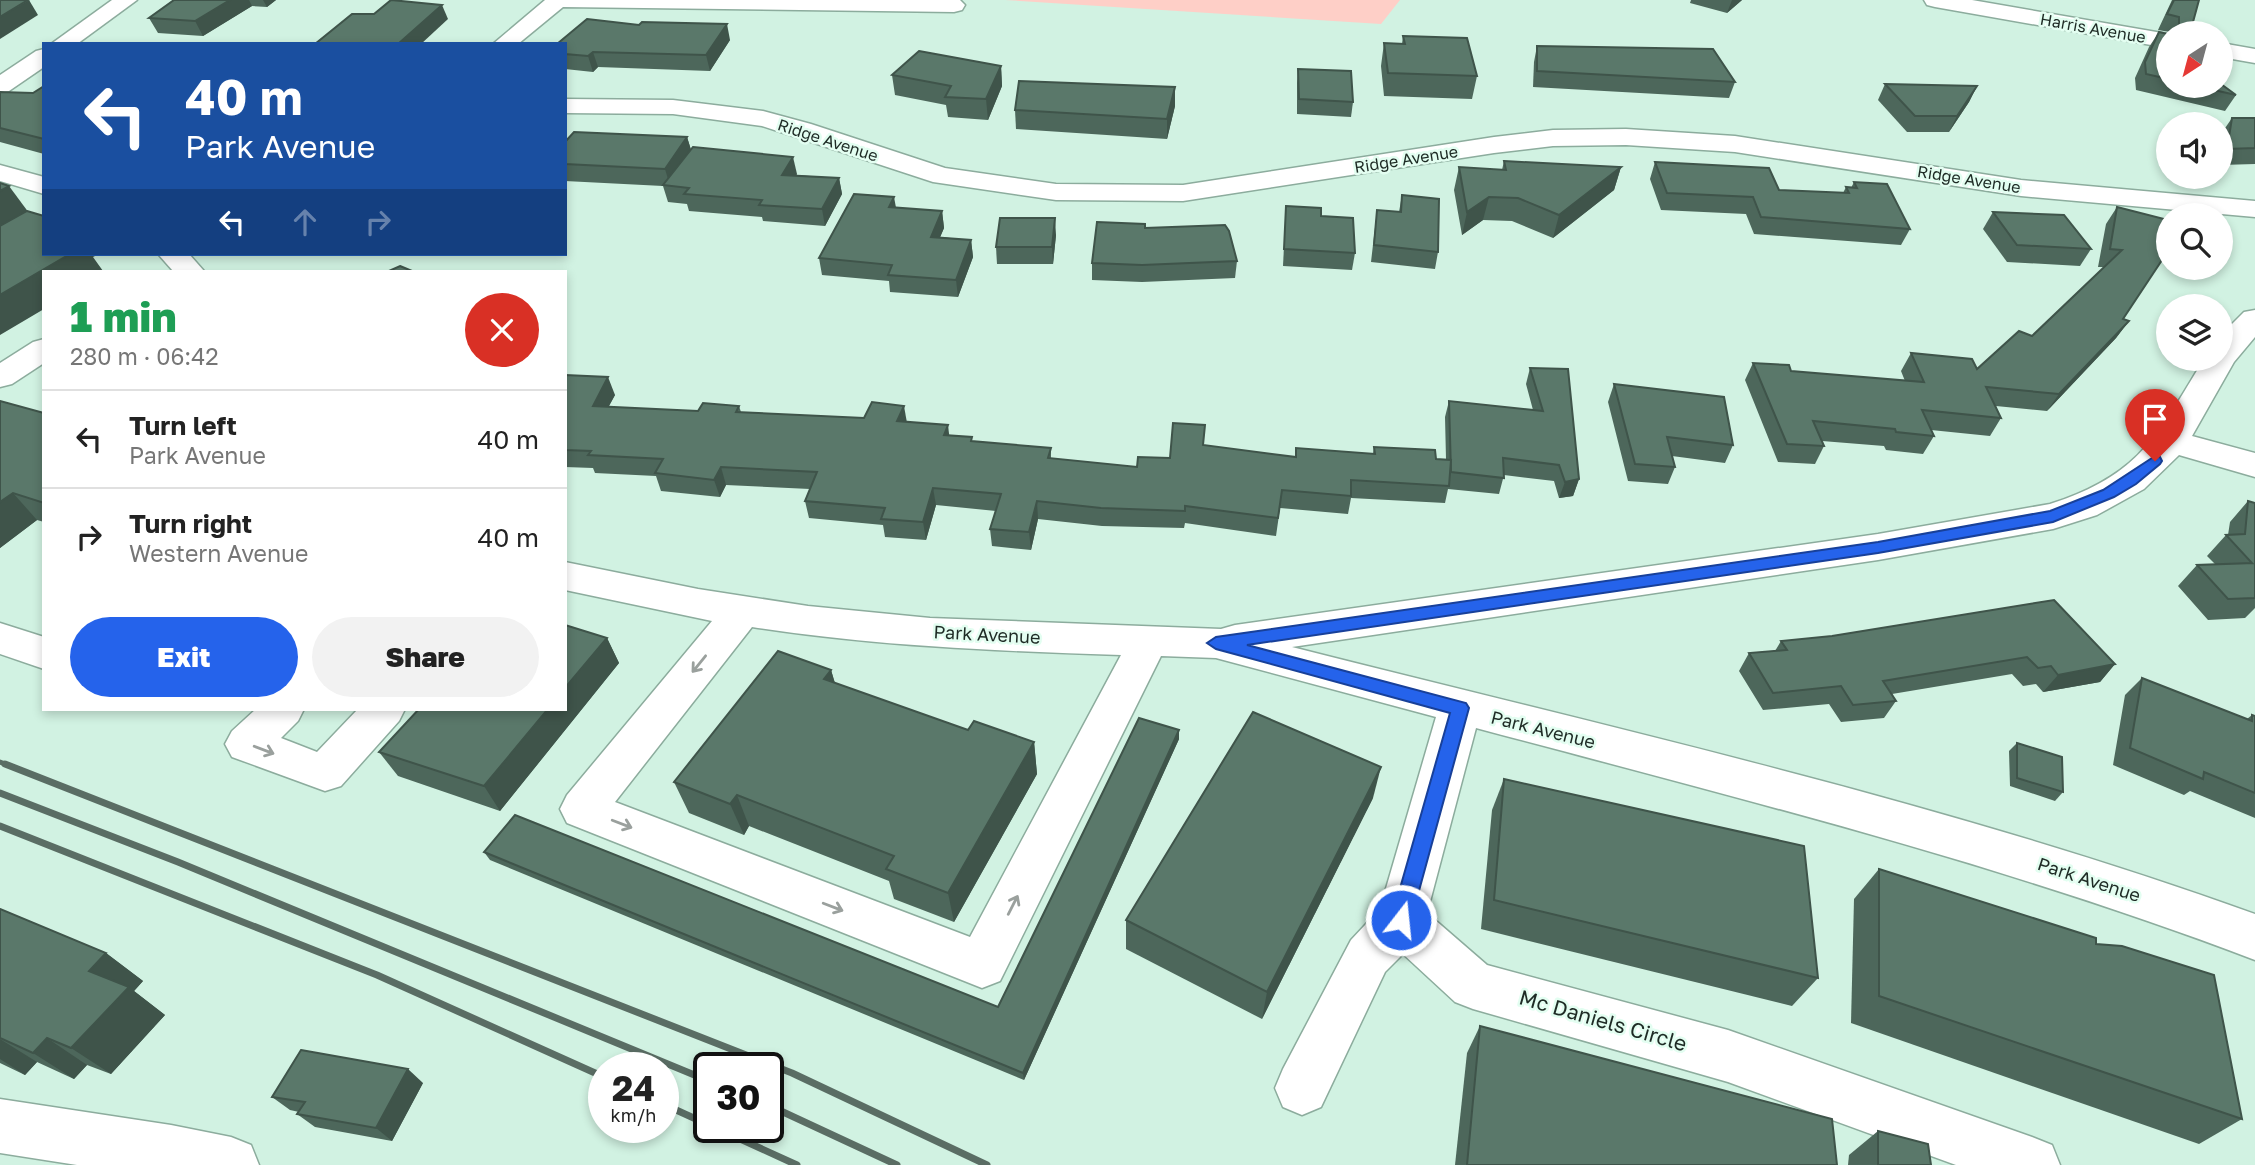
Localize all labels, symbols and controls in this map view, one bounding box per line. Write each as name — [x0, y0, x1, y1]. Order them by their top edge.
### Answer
street label: Harris Avenue — [2039, 9, 2147, 47]
north arrow — [2156, 21, 2233, 98]
map controls — [2156, 21, 2233, 371]
text: 40 m — [185, 67, 303, 126]
icon: left — [70, 70, 161, 161]
button: sound — [2156, 112, 2233, 189]
street label: Ridge Avenue — [775, 114, 881, 166]
text: Park Avenue — [185, 127, 375, 165]
street label: Ridge Avenue — [1353, 141, 1459, 177]
street label: Ridge Avenue — [1916, 161, 2022, 197]
icon: left — [213, 203, 251, 241]
icon: ahead — [286, 203, 324, 241]
icon: right — [359, 203, 397, 241]
button: search — [2156, 203, 2233, 280]
text: 1 min — [70, 291, 177, 341]
button: close — [465, 293, 539, 367]
button: layers — [2156, 294, 2233, 371]
text: 280 m · 06:42 — [70, 342, 219, 370]
pin — [2125, 389, 2185, 461]
icon: arrive — [2136, 400, 2174, 438]
text: Turn left — [129, 410, 237, 441]
icon: left — [70, 420, 108, 458]
text: 40 m — [478, 424, 539, 455]
text: Park Avenue — [129, 441, 266, 469]
text: Turn right — [129, 508, 252, 539]
icon: right — [70, 518, 108, 556]
text: 40 m — [478, 522, 539, 553]
text: Western Avenue — [129, 539, 308, 567]
button: Exit — [70, 617, 298, 697]
button: Share — [312, 617, 539, 697]
street label: Park Avenue — [933, 620, 1041, 648]
one-way arrow — [692, 655, 707, 673]
street label: Park Avenue — [1489, 705, 1598, 753]
one-way arrow — [253, 745, 275, 758]
one-way arrow — [610, 819, 632, 832]
street label: Park Avenue — [2035, 852, 2144, 906]
position arrow — [1364, 883, 1438, 957]
one-way arrow — [1007, 895, 1020, 916]
one-way arrow — [822, 902, 844, 915]
street label: Mc Daniels Circle — [1516, 984, 1690, 1056]
speed limit sign: 30 — [693, 1052, 784, 1143]
text: 24 — [612, 1067, 655, 1109]
text: km/h — [611, 1104, 656, 1126]

